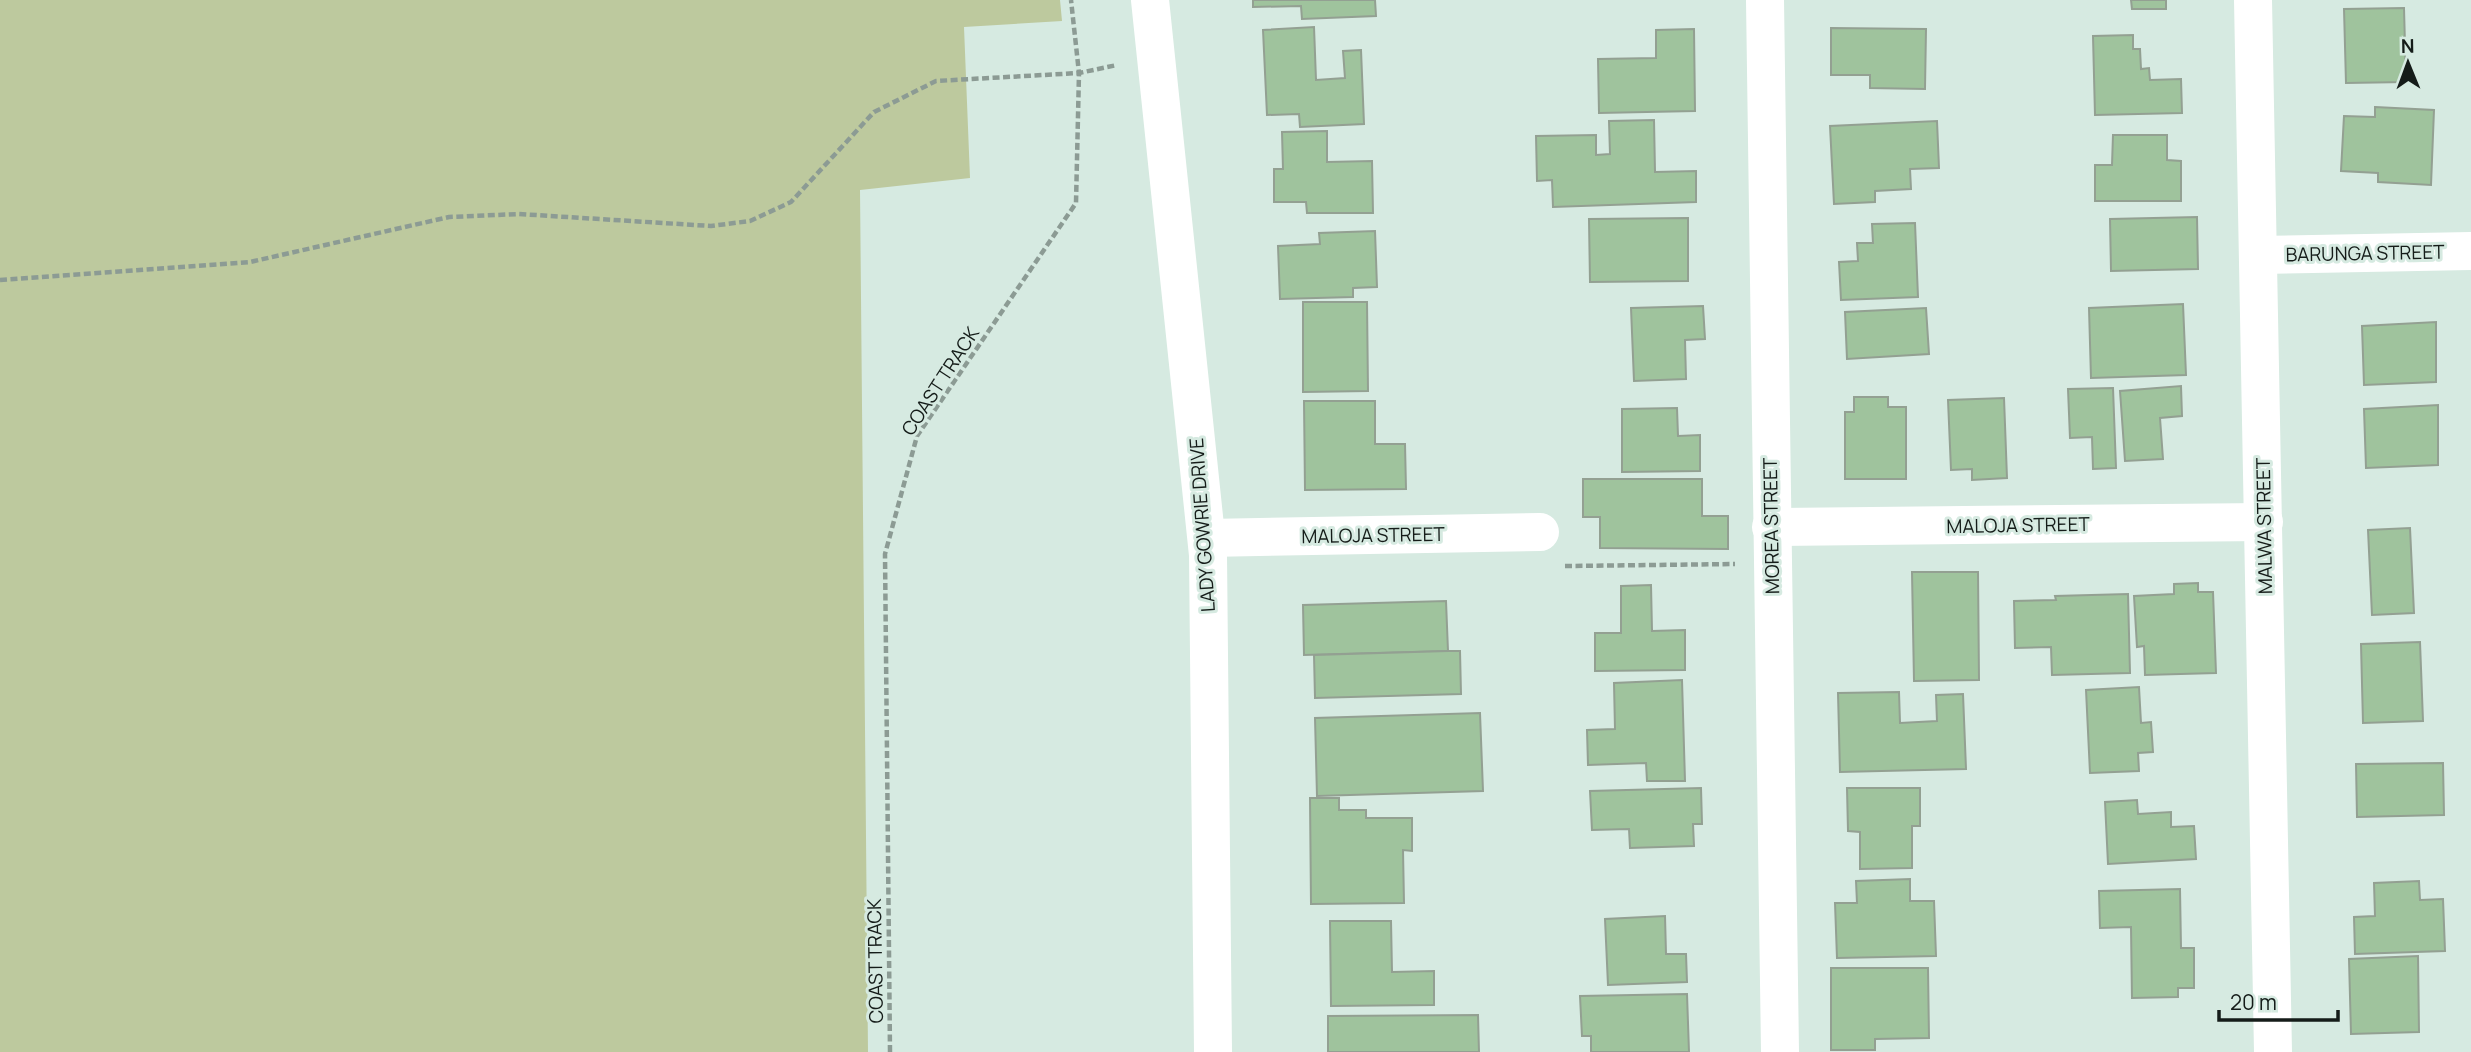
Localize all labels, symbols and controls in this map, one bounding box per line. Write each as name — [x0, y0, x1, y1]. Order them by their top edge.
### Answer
north arrow — [2373, 28, 2443, 98]
text: N — [2401, 33, 2415, 59]
street label: BARUNGA STREET — [2285, 239, 2445, 267]
street label: COAST TRACK — [895, 321, 985, 440]
street label: LADY GOWRIE DRIVE — [1183, 437, 1221, 613]
street label: MOREA STREET — [1757, 457, 1785, 594]
street label: MALWA STREET — [2250, 457, 2278, 594]
street label: MALOJA STREET — [1946, 511, 2091, 539]
street label: MALOJA STREET — [1301, 521, 1446, 549]
street label: COAST TRACK — [861, 898, 889, 1024]
scale bar — [2219, 978, 2338, 1022]
text: 20 m — [2230, 988, 2277, 1016]

